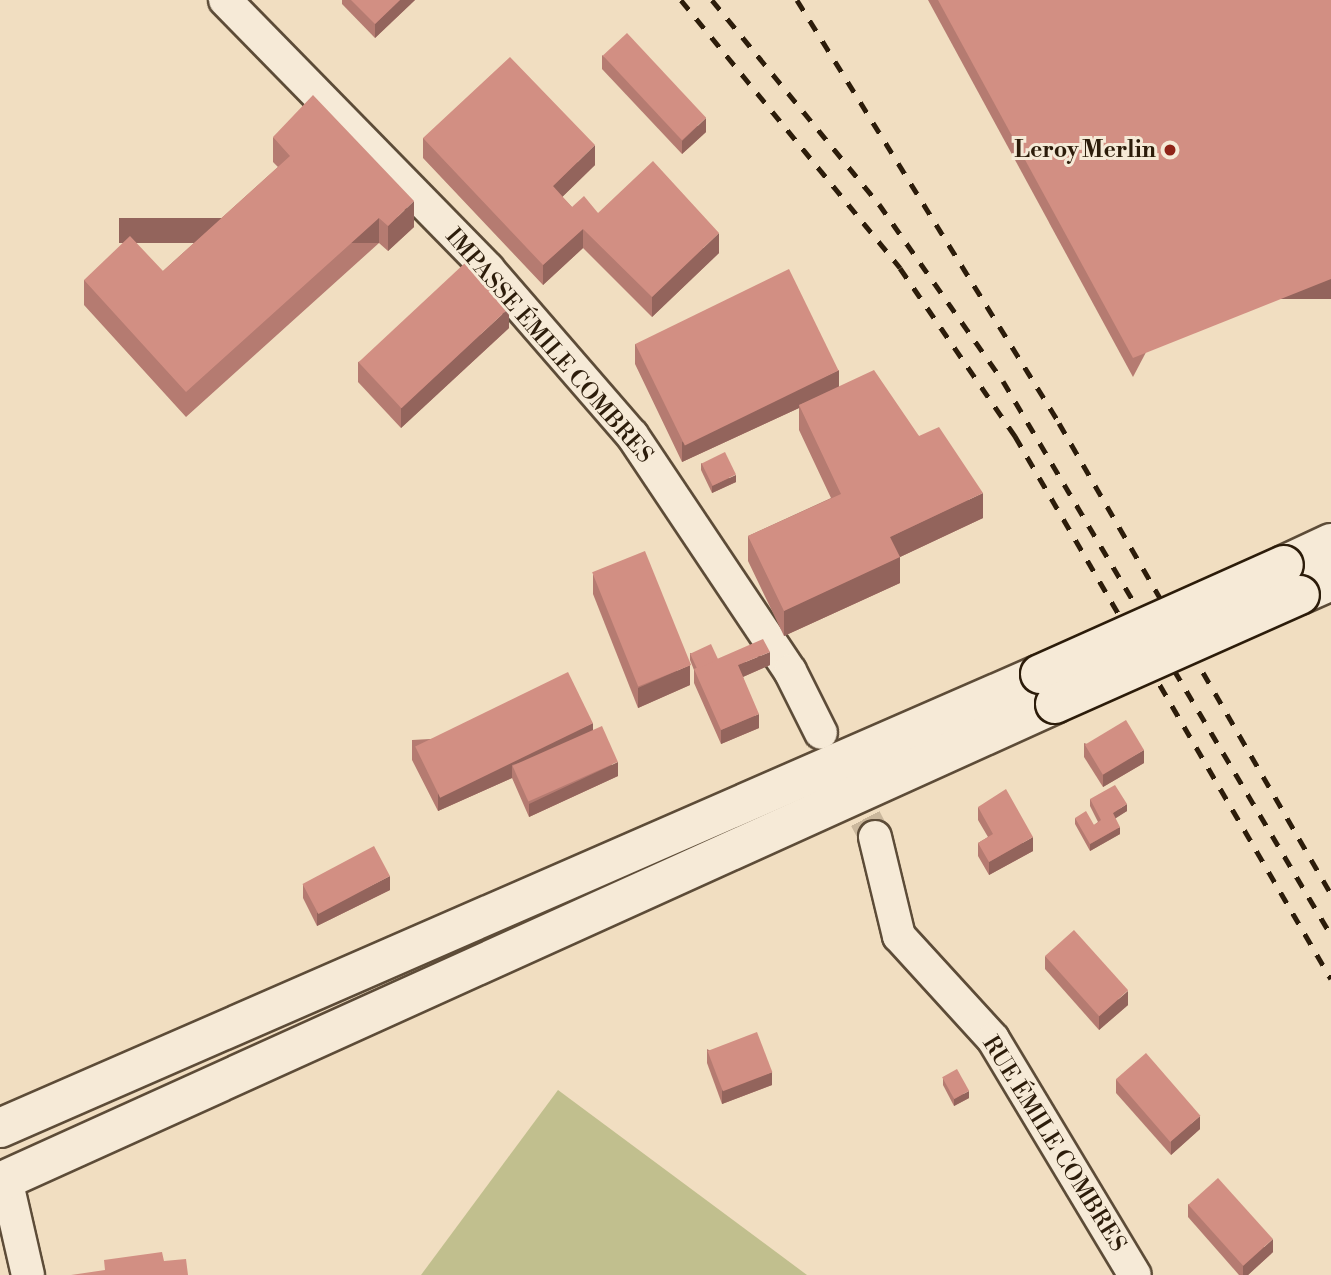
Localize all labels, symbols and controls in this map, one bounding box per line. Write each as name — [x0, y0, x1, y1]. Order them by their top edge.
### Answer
place label: Leroy Merlin — [1014, 136, 1156, 164]
marker: Leroy Merlin — [1162, 142, 1178, 158]
street label: IMPASSE ÉMILE COMBRES — [440, 223, 658, 469]
street label: RUE ÉMILE COMBRES — [976, 1031, 1132, 1257]

